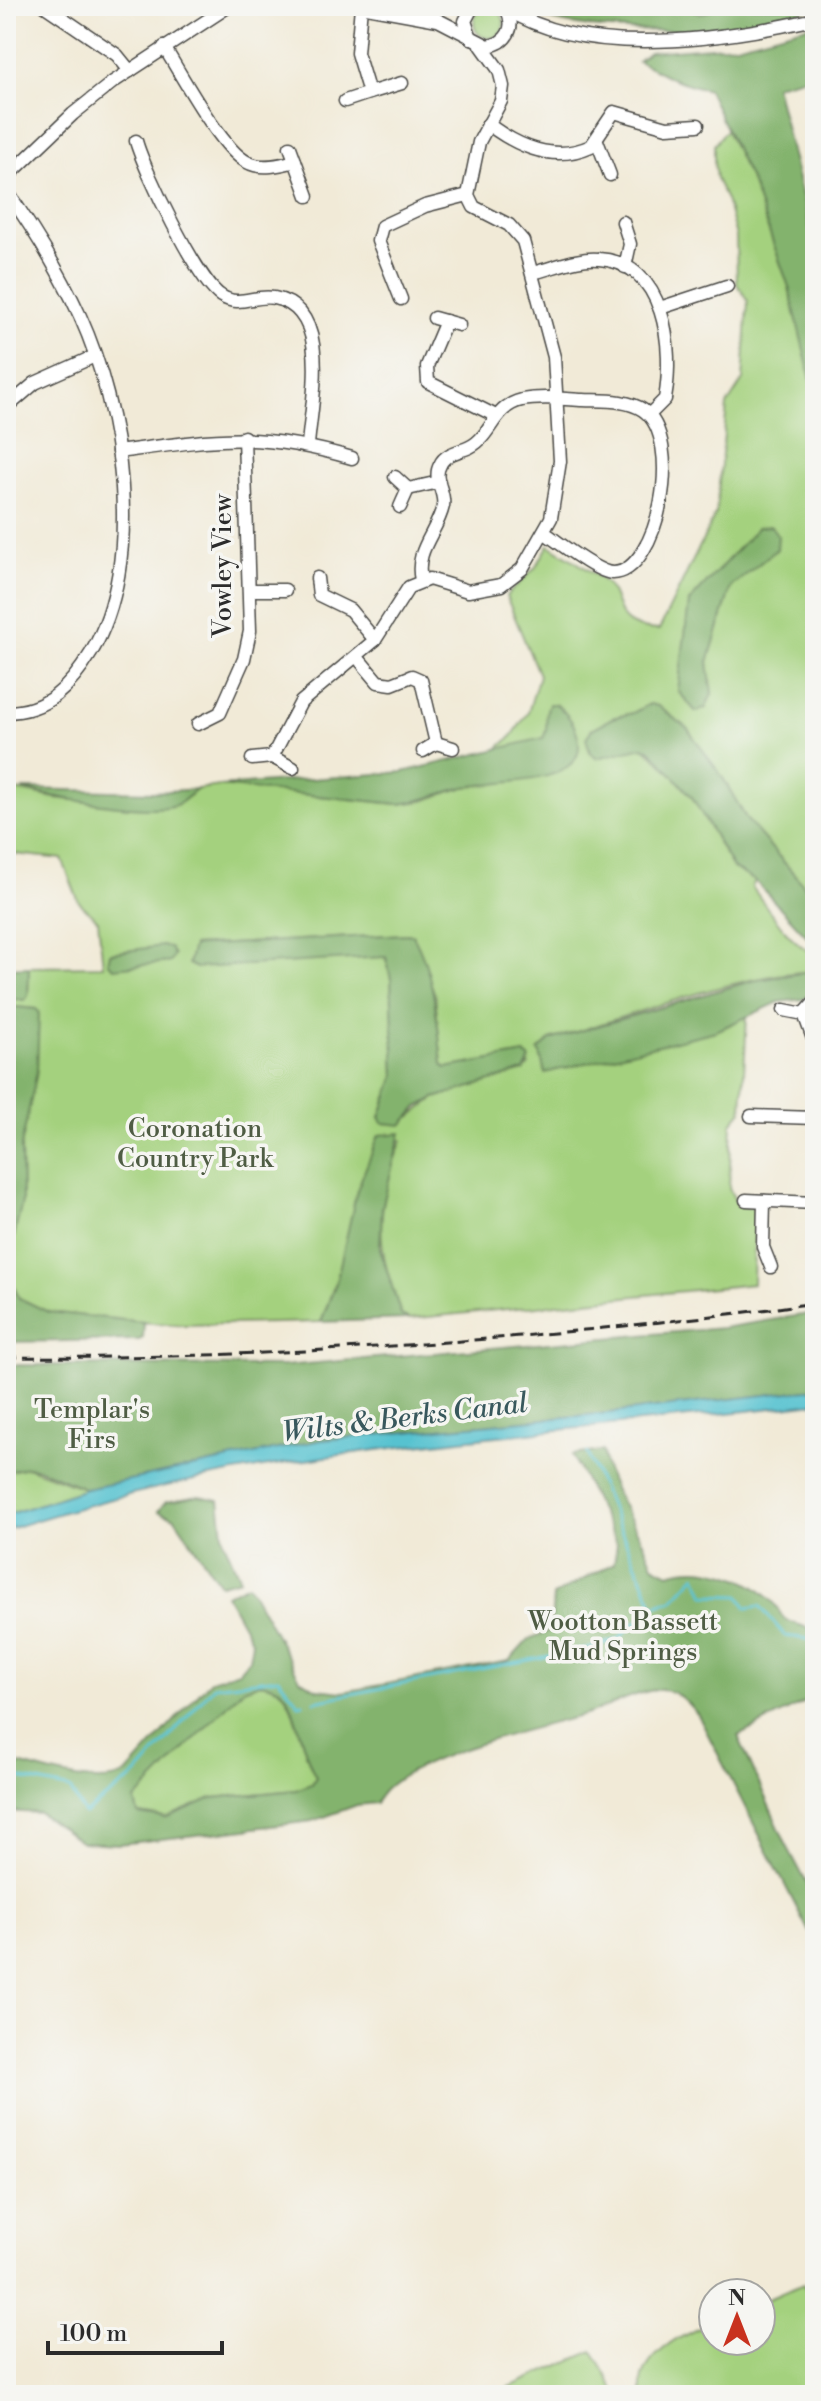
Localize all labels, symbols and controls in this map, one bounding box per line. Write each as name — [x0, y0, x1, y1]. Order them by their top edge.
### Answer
street label: Vowley View — [207, 493, 239, 639]
park label: Coronation Country Park — [117, 1113, 275, 1175]
water label: Wilts & Berks Canal — [280, 1386, 530, 1450]
park label: Templar's Firs — [34, 1394, 150, 1456]
park label: Wootton Bassett Mud Springs — [527, 1606, 718, 1668]
north arrow — [697, 2277, 777, 2357]
text: N — [728, 2285, 746, 2312]
scale bar — [48, 2305, 222, 2355]
text: 100 m — [60, 2319, 127, 2349]

